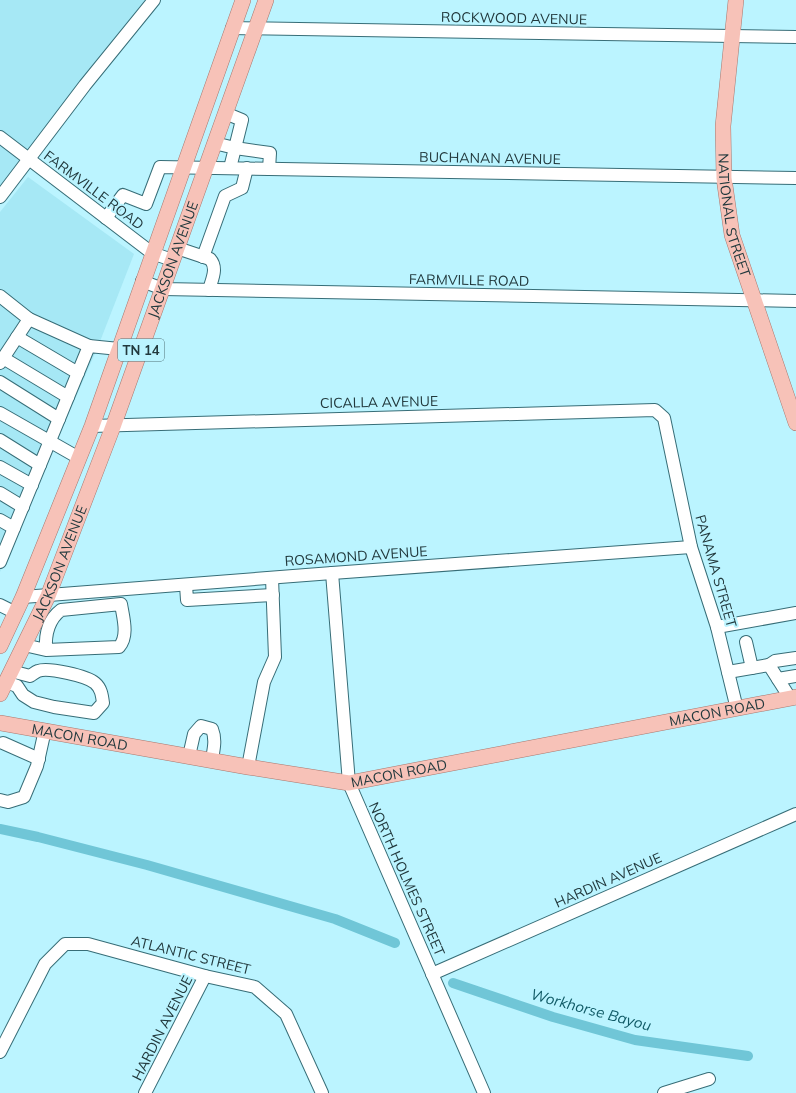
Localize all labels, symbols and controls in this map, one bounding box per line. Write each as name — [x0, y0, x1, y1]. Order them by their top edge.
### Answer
street label: ROCKWOOD AVENUE — [441, 8, 587, 28]
street label: FARMVILLE ROAD — [40, 147, 148, 233]
street label: BUCHANAN AVENUE — [419, 148, 561, 168]
street label: NATIONAL STREET — [715, 153, 755, 280]
street label: JACKSON AVENUE — [144, 199, 202, 321]
street label: FARMVILLE ROAD — [409, 270, 529, 290]
road number: TN 14 — [118, 339, 164, 361]
street label: CICALLA AVENUE — [320, 392, 438, 412]
street label: JACKSON AVENUE — [28, 503, 91, 624]
street label: PANAMA STREET — [691, 513, 741, 630]
street label: ROSAMOND AVENUE — [284, 542, 428, 570]
street label: MACON ROAD — [668, 694, 767, 730]
street label: MACON ROAD — [30, 720, 129, 755]
street label: MACON ROAD — [349, 755, 448, 791]
street label: NORTH HOLMES STREET — [365, 799, 449, 959]
street label: HARDIN AVENUE — [552, 848, 664, 912]
street label: ATLANTIC STREET — [129, 931, 253, 979]
street label: HARDIN AVENUE — [128, 973, 196, 1083]
water label: Workhorse Bayou — [529, 984, 654, 1035]

